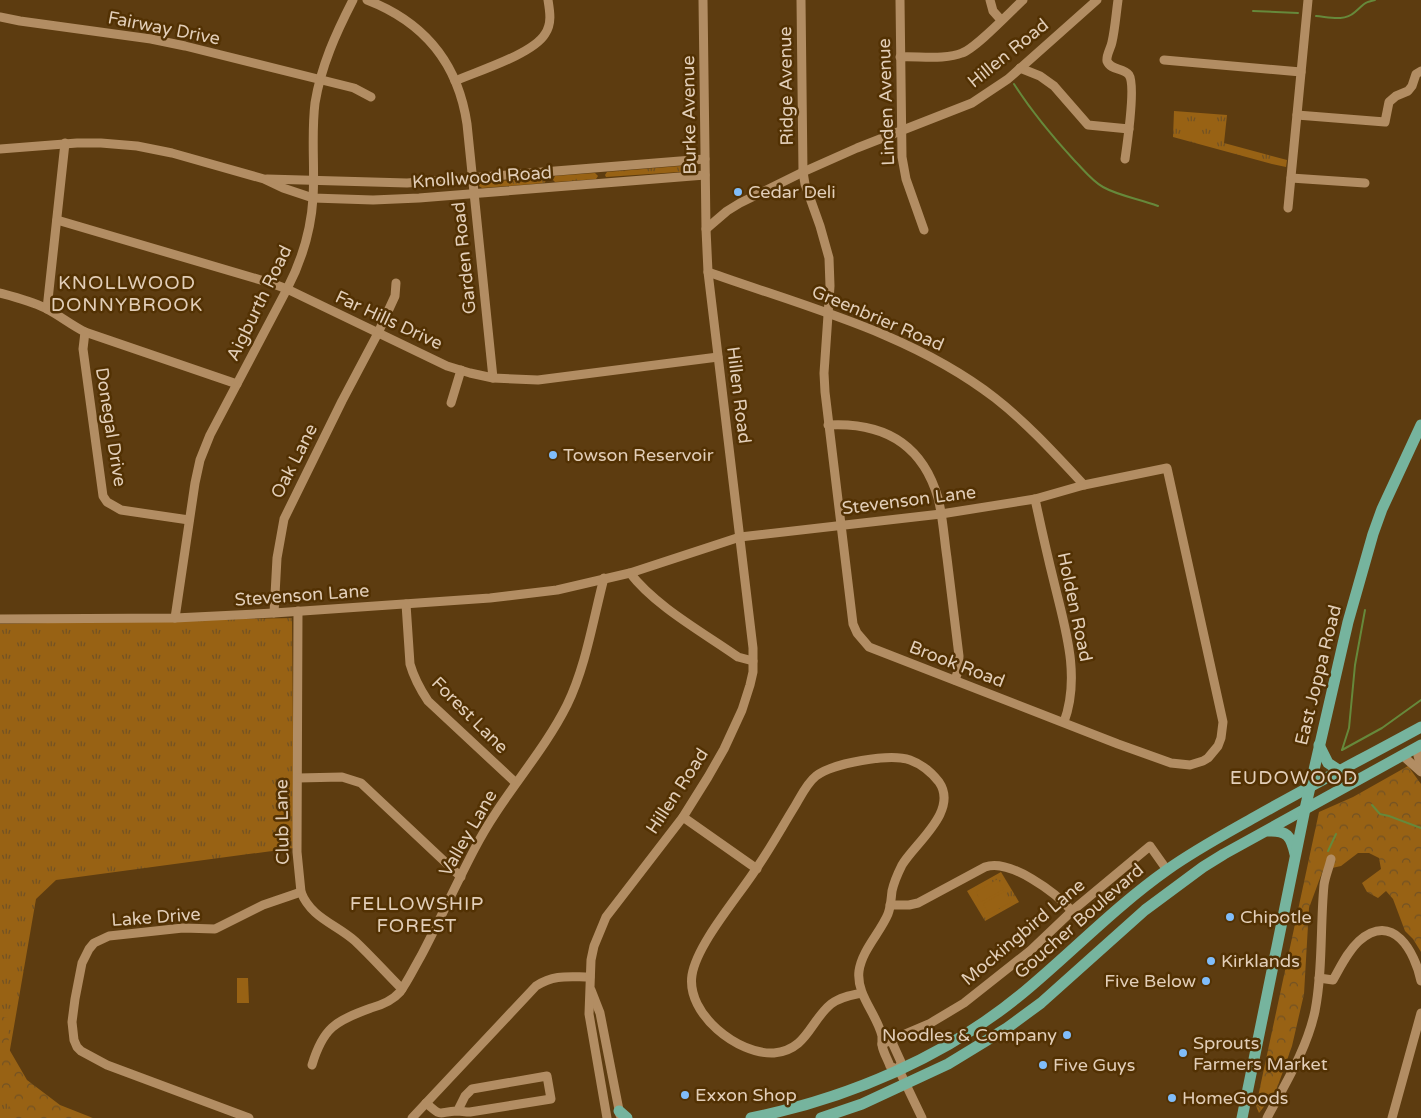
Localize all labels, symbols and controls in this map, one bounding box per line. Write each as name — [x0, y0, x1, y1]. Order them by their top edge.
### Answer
street label: Fairway Drive — [106, 6, 222, 50]
street label: Hillen Road — [963, 14, 1053, 92]
street label: Ridge Avenue — [774, 26, 798, 146]
street label: Linden Avenue — [873, 38, 899, 166]
street label: Burke Avenue — [677, 55, 701, 175]
street label: Knollwood Road — [411, 161, 553, 193]
place label: Cedar Deli — [748, 181, 836, 203]
marker: Cedar Deli — [732, 186, 744, 198]
street label: Garden Road — [447, 201, 481, 315]
street label: Aigburth Road — [221, 242, 297, 364]
district label: KNOLLWOOD DONNYBROOK — [51, 272, 203, 316]
street label: Greenbrier Road — [809, 280, 947, 356]
street label: Far Hills Drive — [332, 286, 446, 354]
street label: Hillen Road — [722, 345, 756, 445]
street label: Donegal Drive — [91, 366, 131, 488]
street label: Oak Lane — [266, 420, 322, 502]
place label: Towson Reservoir — [563, 444, 714, 466]
marker: Towson Reservoir — [547, 449, 559, 461]
street label: Stevenson Lane — [841, 481, 977, 519]
street label: Holden Road — [1053, 550, 1097, 664]
street label: Stevenson Lane — [234, 579, 370, 611]
street label: East Joppa Road — [1290, 603, 1346, 747]
street label: Brook Road — [906, 636, 1008, 692]
street label: Forest Lane — [427, 672, 513, 758]
street label: Hillen Road — [641, 744, 713, 838]
district label: EUDOWOOD — [1230, 767, 1358, 789]
street label: Club Lane — [270, 779, 294, 865]
street label: Valley Lane — [434, 786, 502, 880]
street label: Goucher Boulevard — [1010, 859, 1148, 983]
street label: Mockingbird Lane — [957, 874, 1089, 990]
district label: FELLOWSHIP FOREST — [350, 893, 484, 937]
street label: Lake Drive — [111, 903, 201, 931]
place label: Chipotle — [1240, 906, 1312, 928]
marker: Chipotle — [1224, 911, 1236, 923]
place label: Kirklands — [1221, 950, 1300, 972]
marker: Kirklands — [1205, 955, 1217, 967]
place label: Five Below — [1104, 970, 1196, 992]
marker: Five Below — [1200, 975, 1212, 987]
place label: Noodles & Company — [882, 1024, 1057, 1046]
marker: Noodles & Company — [1061, 1029, 1073, 1041]
place label: Sprouts Farmers Market — [1193, 1032, 1328, 1075]
marker: Sprouts Farmers Market — [1177, 1047, 1189, 1059]
place label: Five Guys — [1053, 1054, 1135, 1076]
marker: Five Guys — [1037, 1059, 1049, 1071]
place label: Exxon Shop — [695, 1084, 797, 1106]
place label: HomeGoods — [1182, 1087, 1288, 1109]
marker: Exxon Shop — [679, 1089, 691, 1101]
marker: HomeGoods — [1166, 1092, 1178, 1104]

